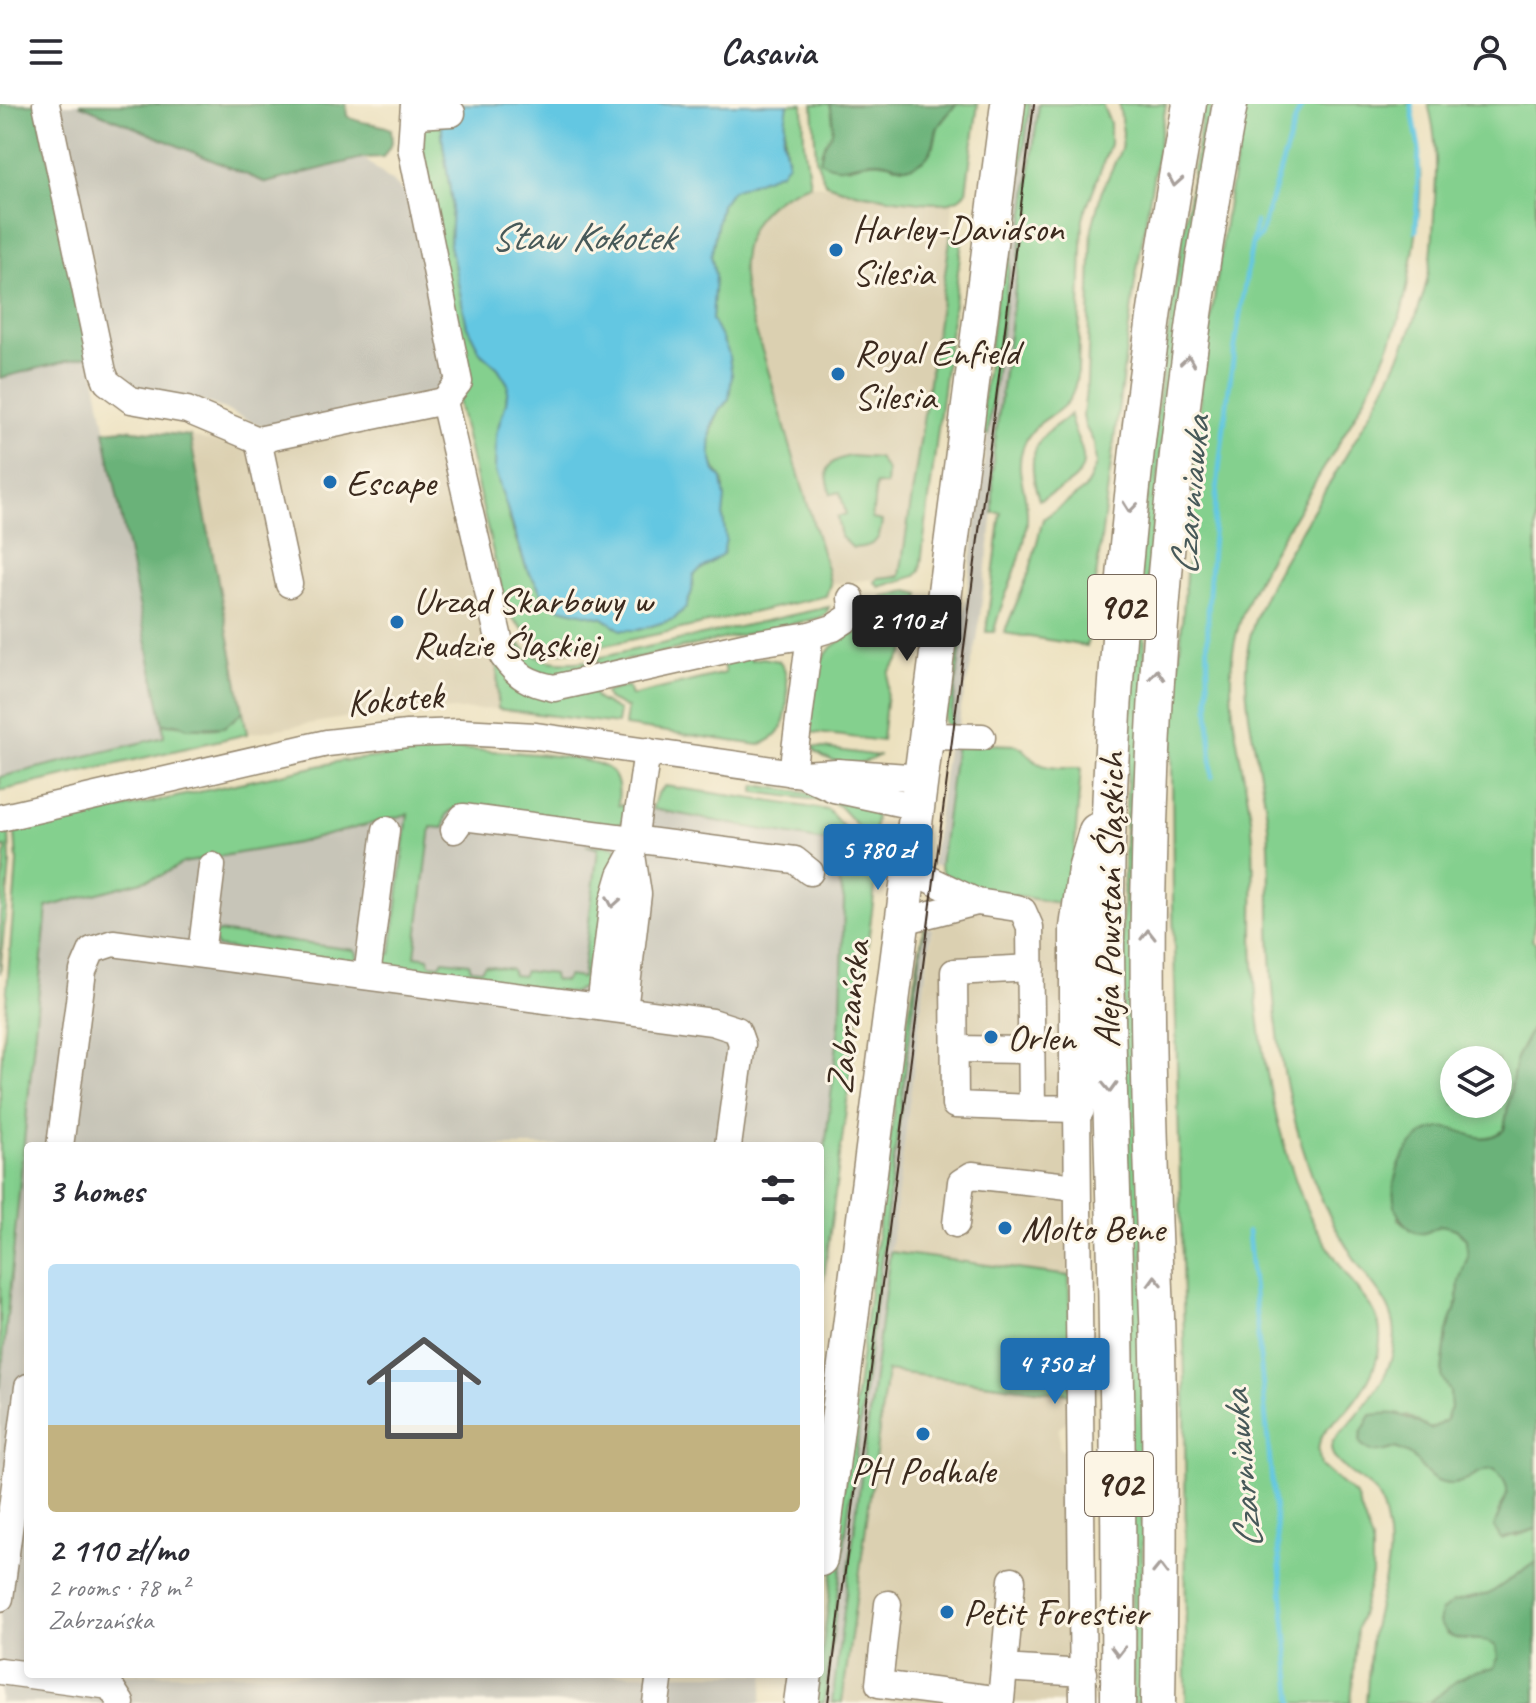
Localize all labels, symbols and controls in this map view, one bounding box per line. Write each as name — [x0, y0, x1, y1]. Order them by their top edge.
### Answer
text: Casavia — [720, 29, 816, 75]
icon: menu — [24, 30, 68, 74]
icon: person — [1468, 30, 1512, 74]
one-way arrow — [1167, 174, 1184, 187]
place label: Harley-Davidson Silesia — [852, 205, 1066, 296]
water label: Staw Kokotek — [490, 212, 680, 262]
marker: Harley-Davidson Silesia — [827, 241, 845, 259]
place label: Royal Enfield Silesia — [854, 329, 1025, 420]
one-way arrow — [1179, 354, 1196, 368]
marker: Royal Enfield Silesia — [829, 365, 847, 383]
water label: Czarniawka — [1158, 411, 1222, 577]
place label: Escape — [346, 459, 438, 506]
marker: Escape — [321, 473, 339, 491]
one-way arrow — [1122, 500, 1139, 513]
road number: 902 — [1088, 575, 1156, 639]
place label: Urząd Skarbowy w Rudzie Śląskiej — [413, 577, 655, 668]
pin: 2 110 zł — [824, 595, 990, 663]
text: 2 110 zł — [870, 604, 944, 637]
marker: Urząd Skarbowy w Rudzie Śląskiej — [388, 613, 406, 631]
one-way arrow — [1148, 668, 1165, 681]
street label: Kokotek — [345, 671, 448, 727]
street label: Aleja Powstań Śląskich — [1083, 750, 1135, 1048]
pin: 5 780 zł — [795, 824, 961, 892]
text: 5 780 zł — [842, 833, 914, 866]
one-way arrow — [606, 895, 623, 908]
one-way arrow — [1139, 928, 1157, 941]
street label: Zabrzańska — [815, 936, 881, 1096]
place label: Orlen — [1007, 1014, 1077, 1061]
marker: Orlen — [982, 1028, 1000, 1046]
map controls — [1440, 1046, 1512, 1118]
button: layers — [1440, 1046, 1512, 1118]
one-way arrow — [1101, 1081, 1118, 1094]
icon: filters — [756, 1168, 800, 1212]
text: 3 homes — [48, 1169, 144, 1212]
place label: Molto Bene — [1021, 1205, 1167, 1252]
marker: Molto Bene — [996, 1219, 1014, 1237]
one-way arrow — [1147, 1274, 1164, 1287]
icon: home — [352, 1316, 496, 1460]
pin: 4 750 zł — [972, 1338, 1138, 1406]
text: 4 750 zł — [1019, 1347, 1091, 1380]
water label: Czarniawka — [1210, 1385, 1274, 1551]
marker: PH Podhale — [914, 1425, 932, 1443]
place label: PH Podhale — [851, 1447, 998, 1494]
road number: 902 — [1085, 1452, 1153, 1516]
text: 2 110 zł/mo — [48, 1528, 188, 1571]
one-way arrow — [1151, 1562, 1168, 1575]
text: 2 rooms · 78 m² — [48, 1571, 189, 1604]
place label: Petit Forestier — [963, 1589, 1152, 1636]
marker: Petit Forestier — [938, 1603, 956, 1621]
text: Zabrzańska — [48, 1604, 153, 1637]
one-way arrow — [1109, 1645, 1127, 1658]

